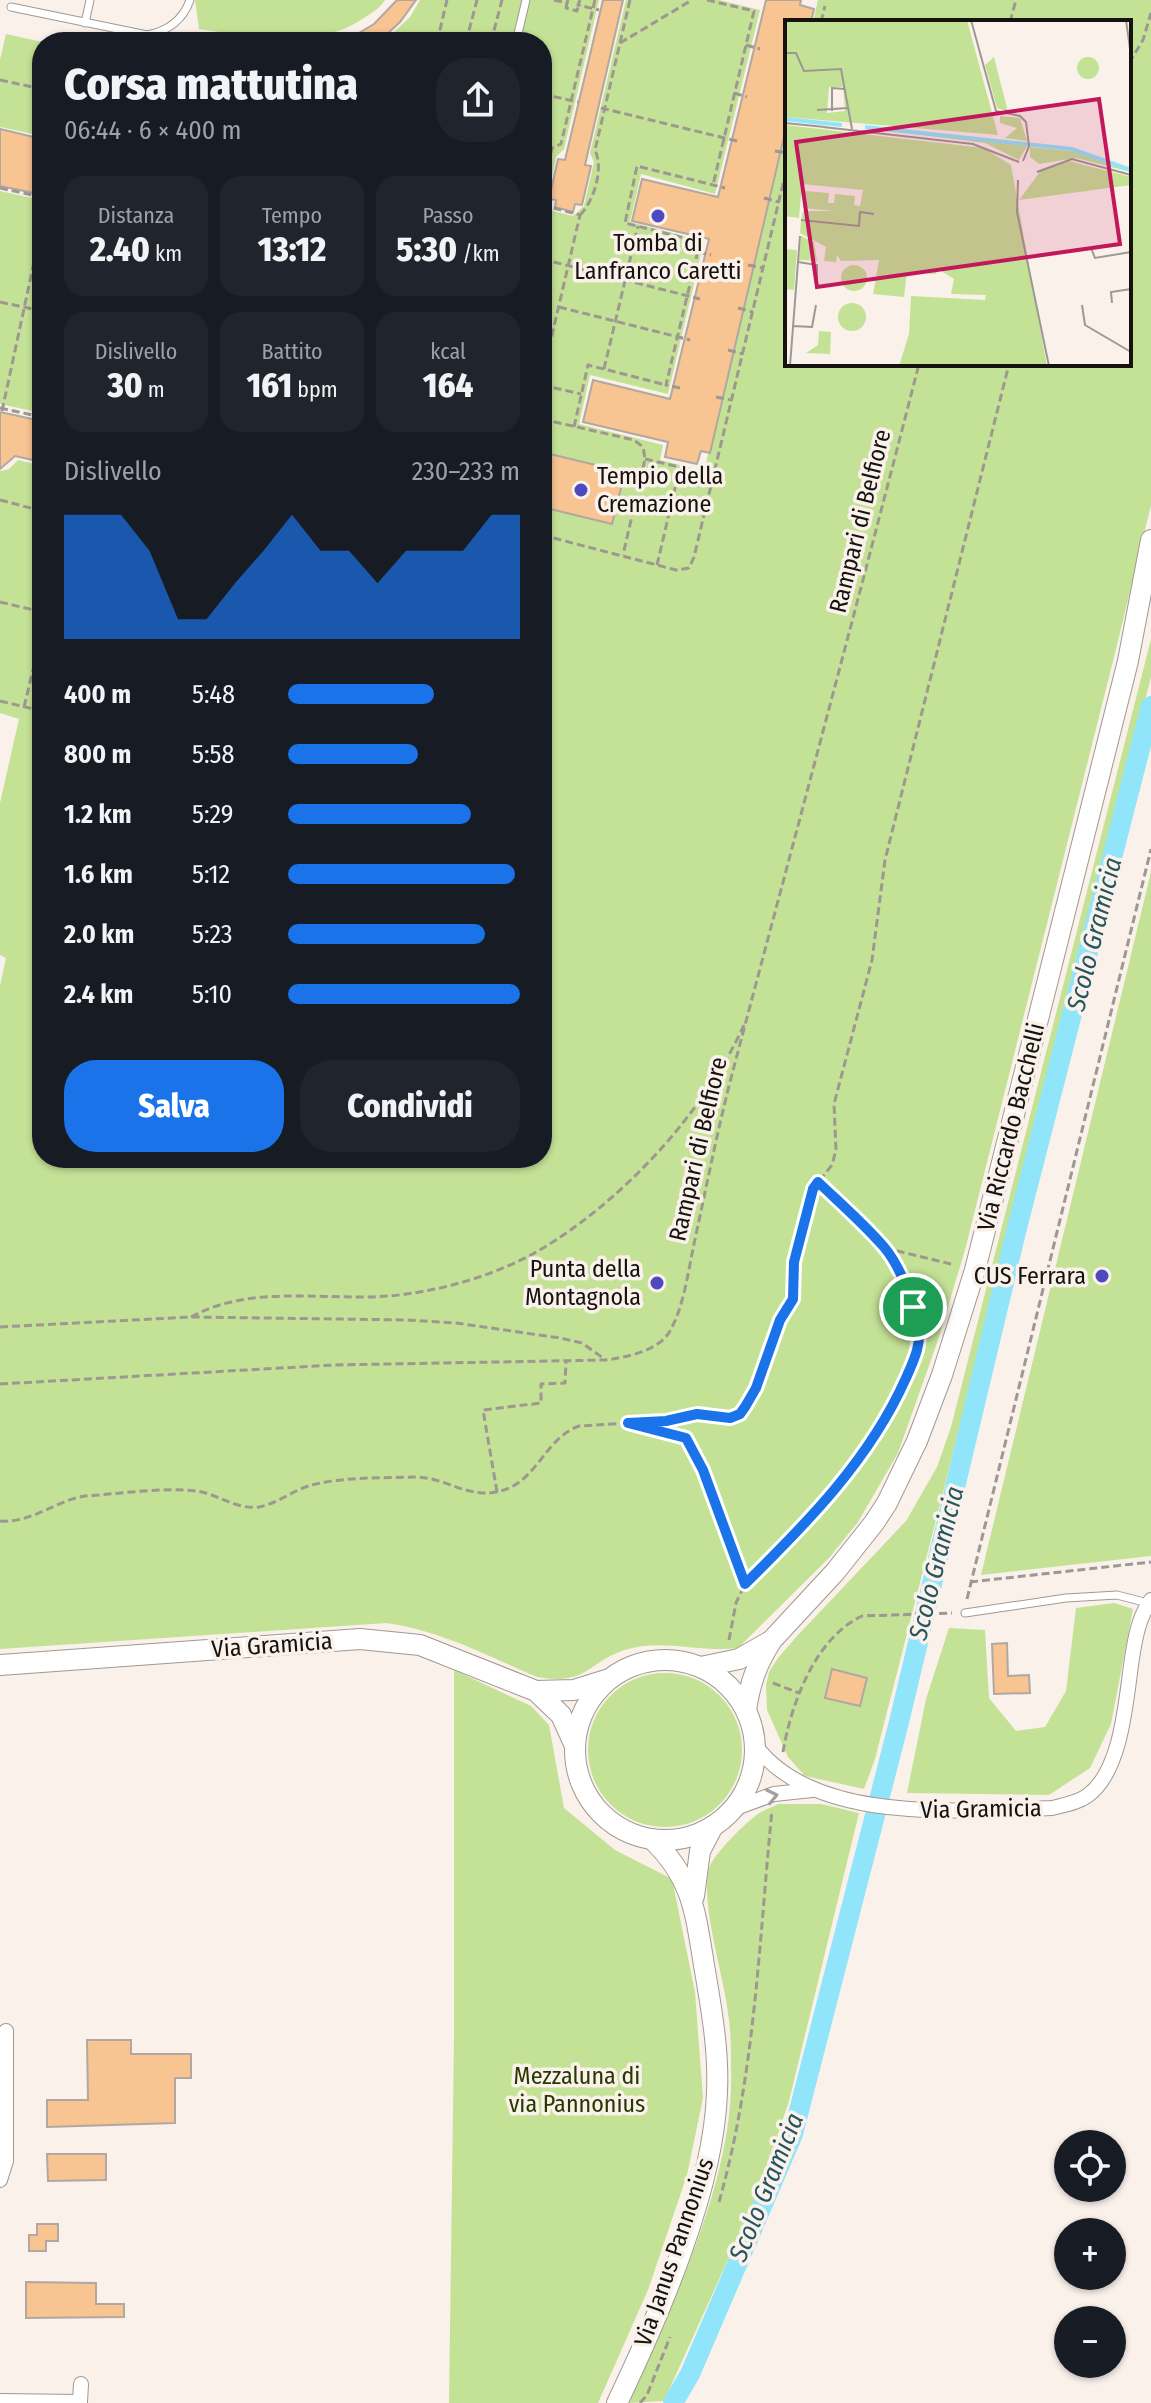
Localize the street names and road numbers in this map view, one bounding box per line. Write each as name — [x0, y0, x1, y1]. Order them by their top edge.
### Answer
street label: Rampari di Belfiore — [824, 426, 896, 616]
street label: Via Riccardo Bacchelli — [972, 1020, 1050, 1234]
street label: Rampari di Belfiore — [663, 1054, 733, 1244]
street label: Via Gramicia — [210, 1627, 334, 1663]
street label: Via Gramicia — [920, 1794, 1042, 1824]
street label: Via Janus Pannonius — [629, 2154, 719, 2350]

